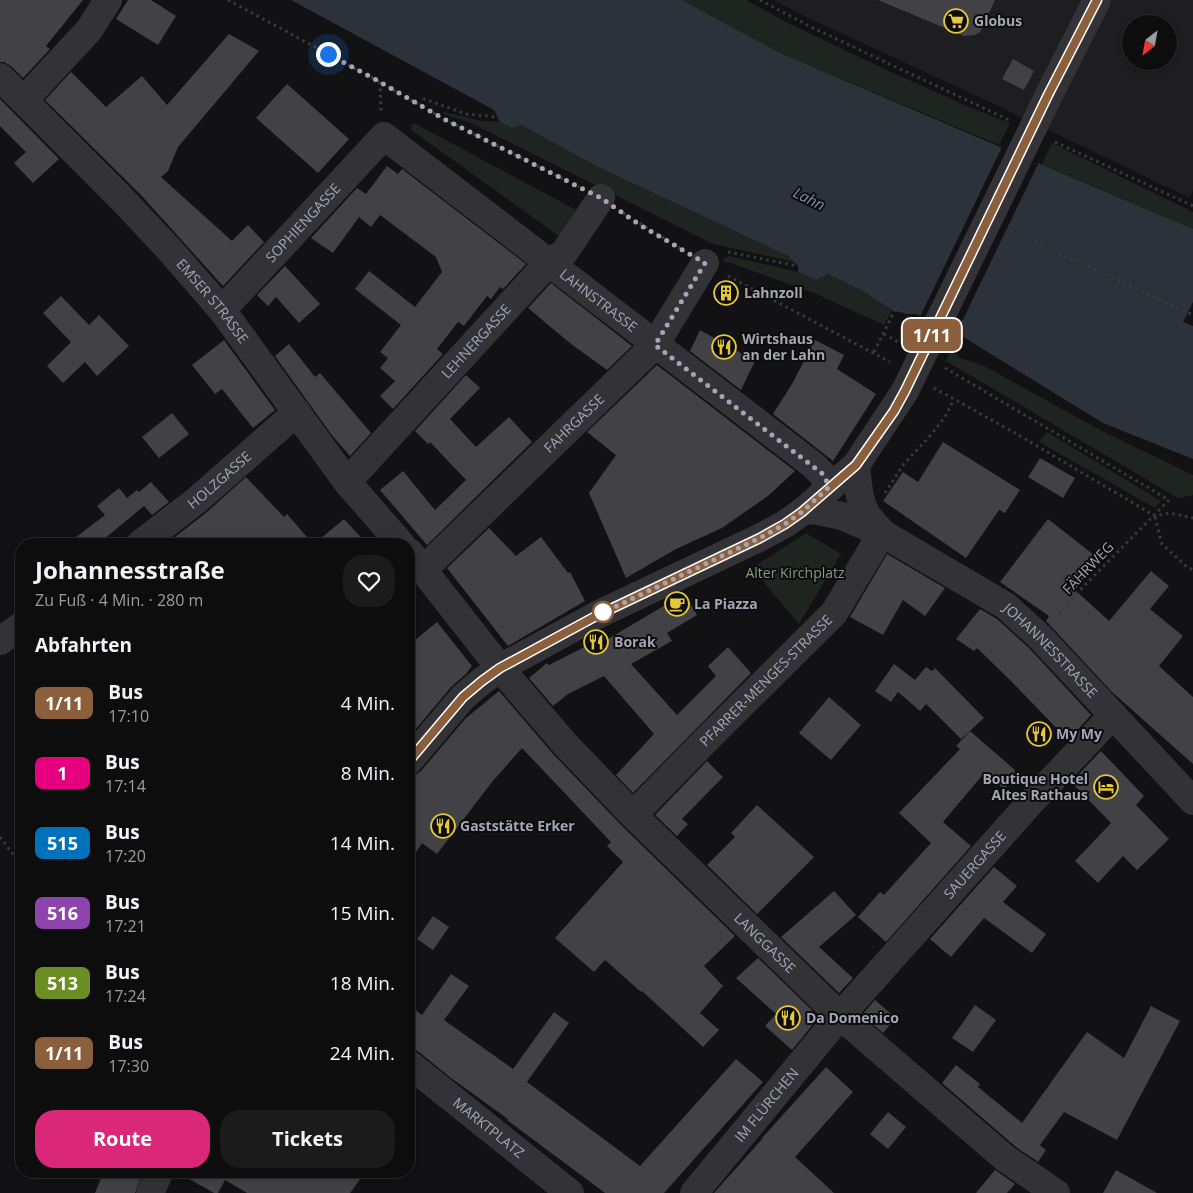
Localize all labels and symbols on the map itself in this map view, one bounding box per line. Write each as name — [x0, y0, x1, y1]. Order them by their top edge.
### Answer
supermarket icon: Globus — [943, 8, 969, 34]
place label: Globus — [974, 11, 1022, 30]
north arrow — [1122, 15, 1178, 70]
your location — [316, 42, 341, 67]
street label: SOPHIENGASSE — [261, 179, 344, 266]
water label: Lahn — [790, 182, 829, 214]
street label: EMSER STRASSE — [172, 254, 253, 347]
street label: LAHNSTRASSE — [556, 264, 641, 336]
building icon: Lahnzoll — [713, 280, 739, 306]
place label: Lahnzoll — [744, 283, 803, 302]
street label: LEHNERGASSE — [437, 300, 515, 382]
line badge: 1/11 — [897, 319, 967, 351]
place label: Wirtshaus an der Lahn — [742, 329, 825, 364]
restaurant icon: Wirtshaus an der Lahn — [711, 334, 737, 360]
street label: FAHRGASSE — [539, 389, 608, 457]
street label: HOLZGASSE — [183, 447, 255, 513]
street label: FÄHRWEG — [1058, 537, 1117, 598]
park label: Alter Kirchplatz — [745, 563, 845, 582]
cafe icon: La Piazza — [664, 591, 690, 617]
place label: La Piazza — [694, 594, 758, 613]
street label: JOHANNESSTRASSE — [998, 597, 1102, 702]
unlabelled marker — [592, 601, 614, 623]
street label: PFARRER-MENGES-STRASSE — [695, 610, 836, 750]
restaurant icon: Borak — [583, 629, 609, 655]
place label: Borak — [614, 632, 656, 651]
restaurant icon: My My — [1026, 721, 1052, 747]
place label: My My — [1056, 724, 1102, 743]
place label: Boutique Hotel Altes Rathaus — [982, 769, 1088, 804]
hotel icon: Boutique Hotel Altes Rathaus — [1093, 774, 1119, 800]
restaurant icon: Gaststätte Erker — [430, 813, 456, 839]
place label: Gaststätte Erker — [460, 816, 575, 835]
street label: SAUERGASSE — [939, 826, 1010, 903]
street label: LANGGASSE — [730, 908, 800, 977]
restaurant icon: Da Domenico — [775, 1005, 801, 1031]
place label: Da Domenico — [806, 1008, 899, 1027]
street label: IM FLÜRCHEN — [730, 1064, 802, 1146]
street label: MARKTPLATZ — [449, 1093, 529, 1162]

